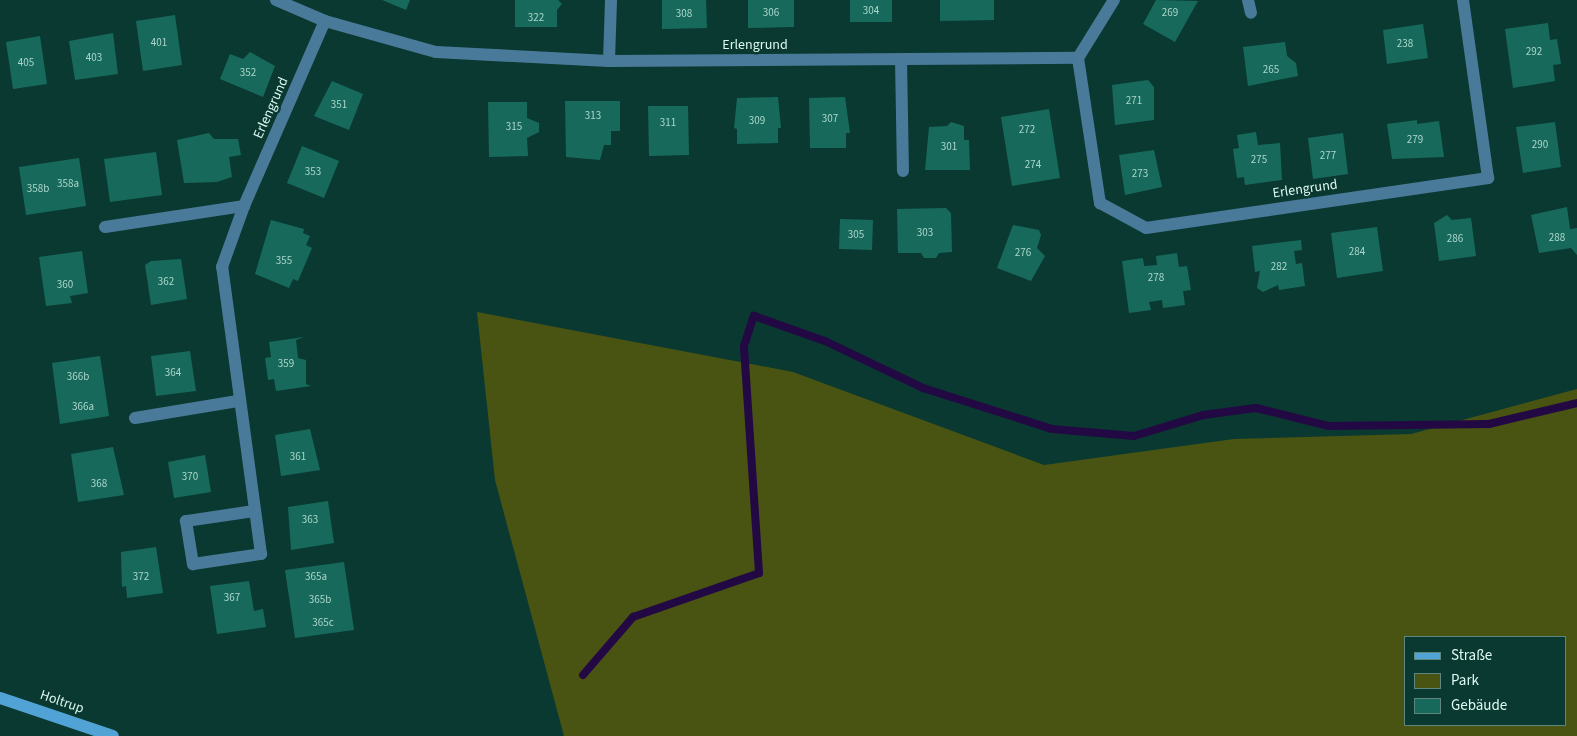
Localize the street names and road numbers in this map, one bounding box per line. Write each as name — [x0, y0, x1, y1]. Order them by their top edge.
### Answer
street label: Erlengrund — [722, 37, 788, 53]
street label: Erlengrund — [250, 75, 292, 141]
street label: Erlengrund — [1271, 176, 1339, 202]
street label: Holtrup — [38, 687, 86, 717]

